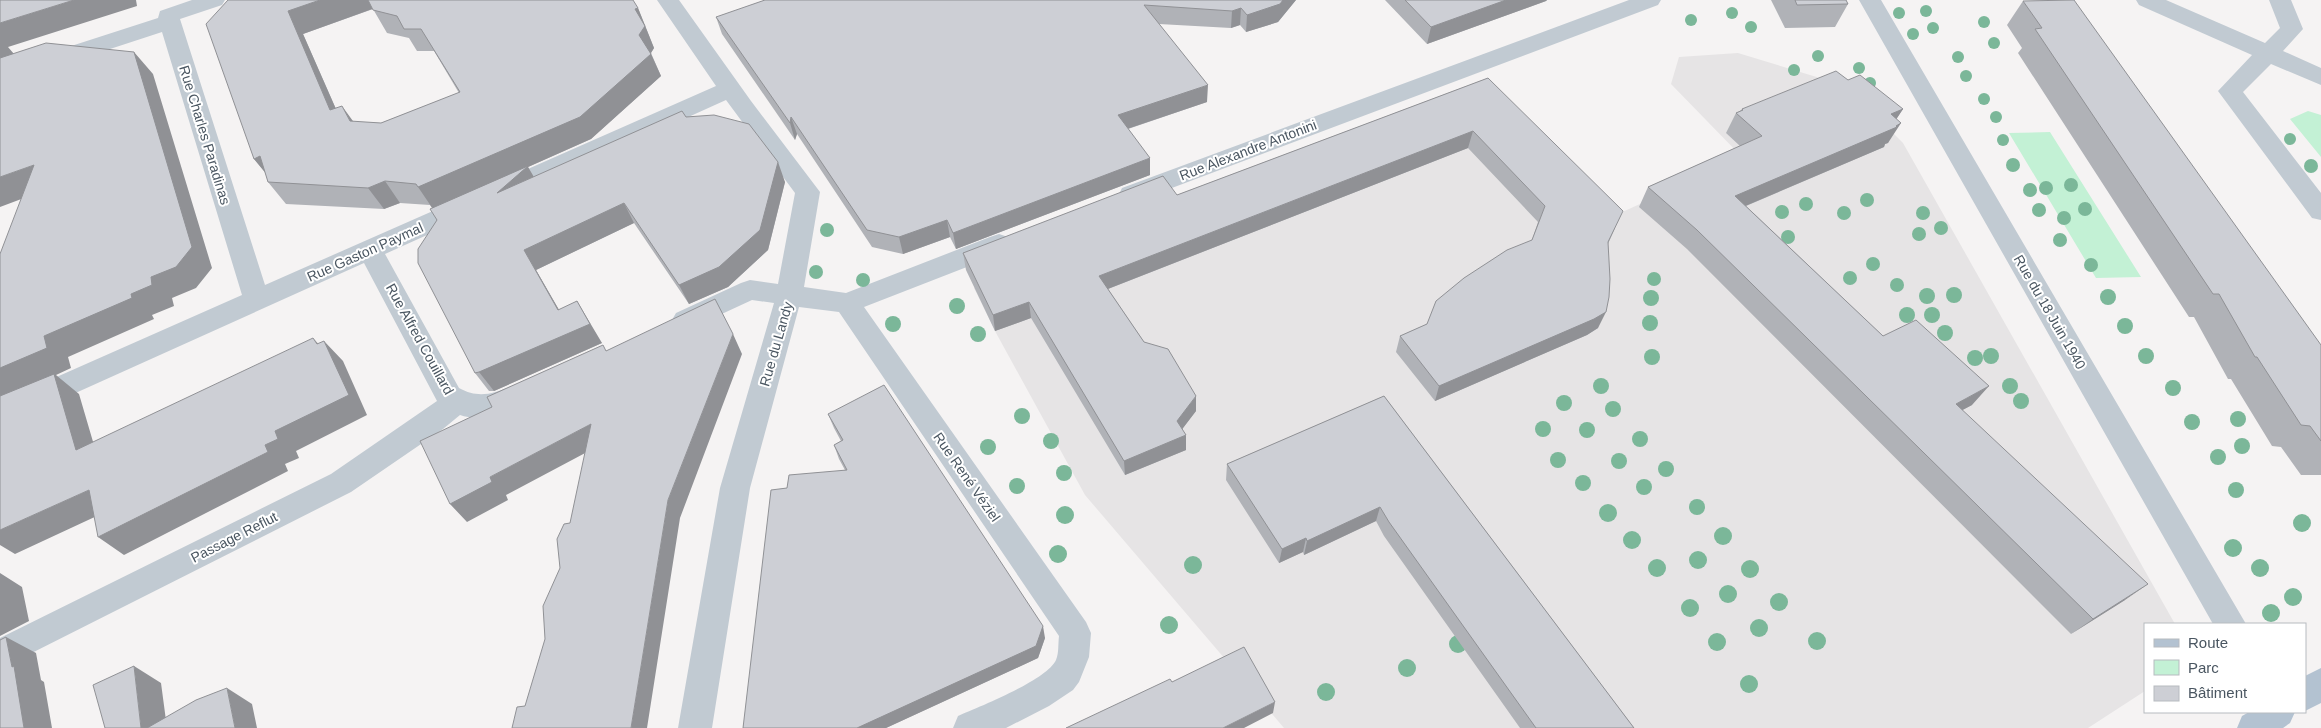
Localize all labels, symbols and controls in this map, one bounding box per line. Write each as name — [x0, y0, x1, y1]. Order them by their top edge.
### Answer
street label: Rue Charles Paradinas — [176, 63, 234, 207]
street label: Rue Alexandre Antonini — [1177, 116, 1319, 184]
street label: Rue Gaston Paymal — [305, 219, 425, 285]
street label: Rue du 18 Juin 1940 — [2011, 252, 2089, 372]
street label: Rue Alfred Couillard — [383, 281, 457, 397]
street label: Rue du Landy — [756, 300, 796, 388]
street label: Rue René Véziel — [930, 429, 1004, 525]
street label: Passage Reflut — [188, 508, 280, 566]
legend — [2144, 623, 2306, 713]
text: Route — [2188, 634, 2228, 651]
text: Parc — [2188, 659, 2219, 676]
text: Bâtiment — [2188, 684, 2248, 701]

